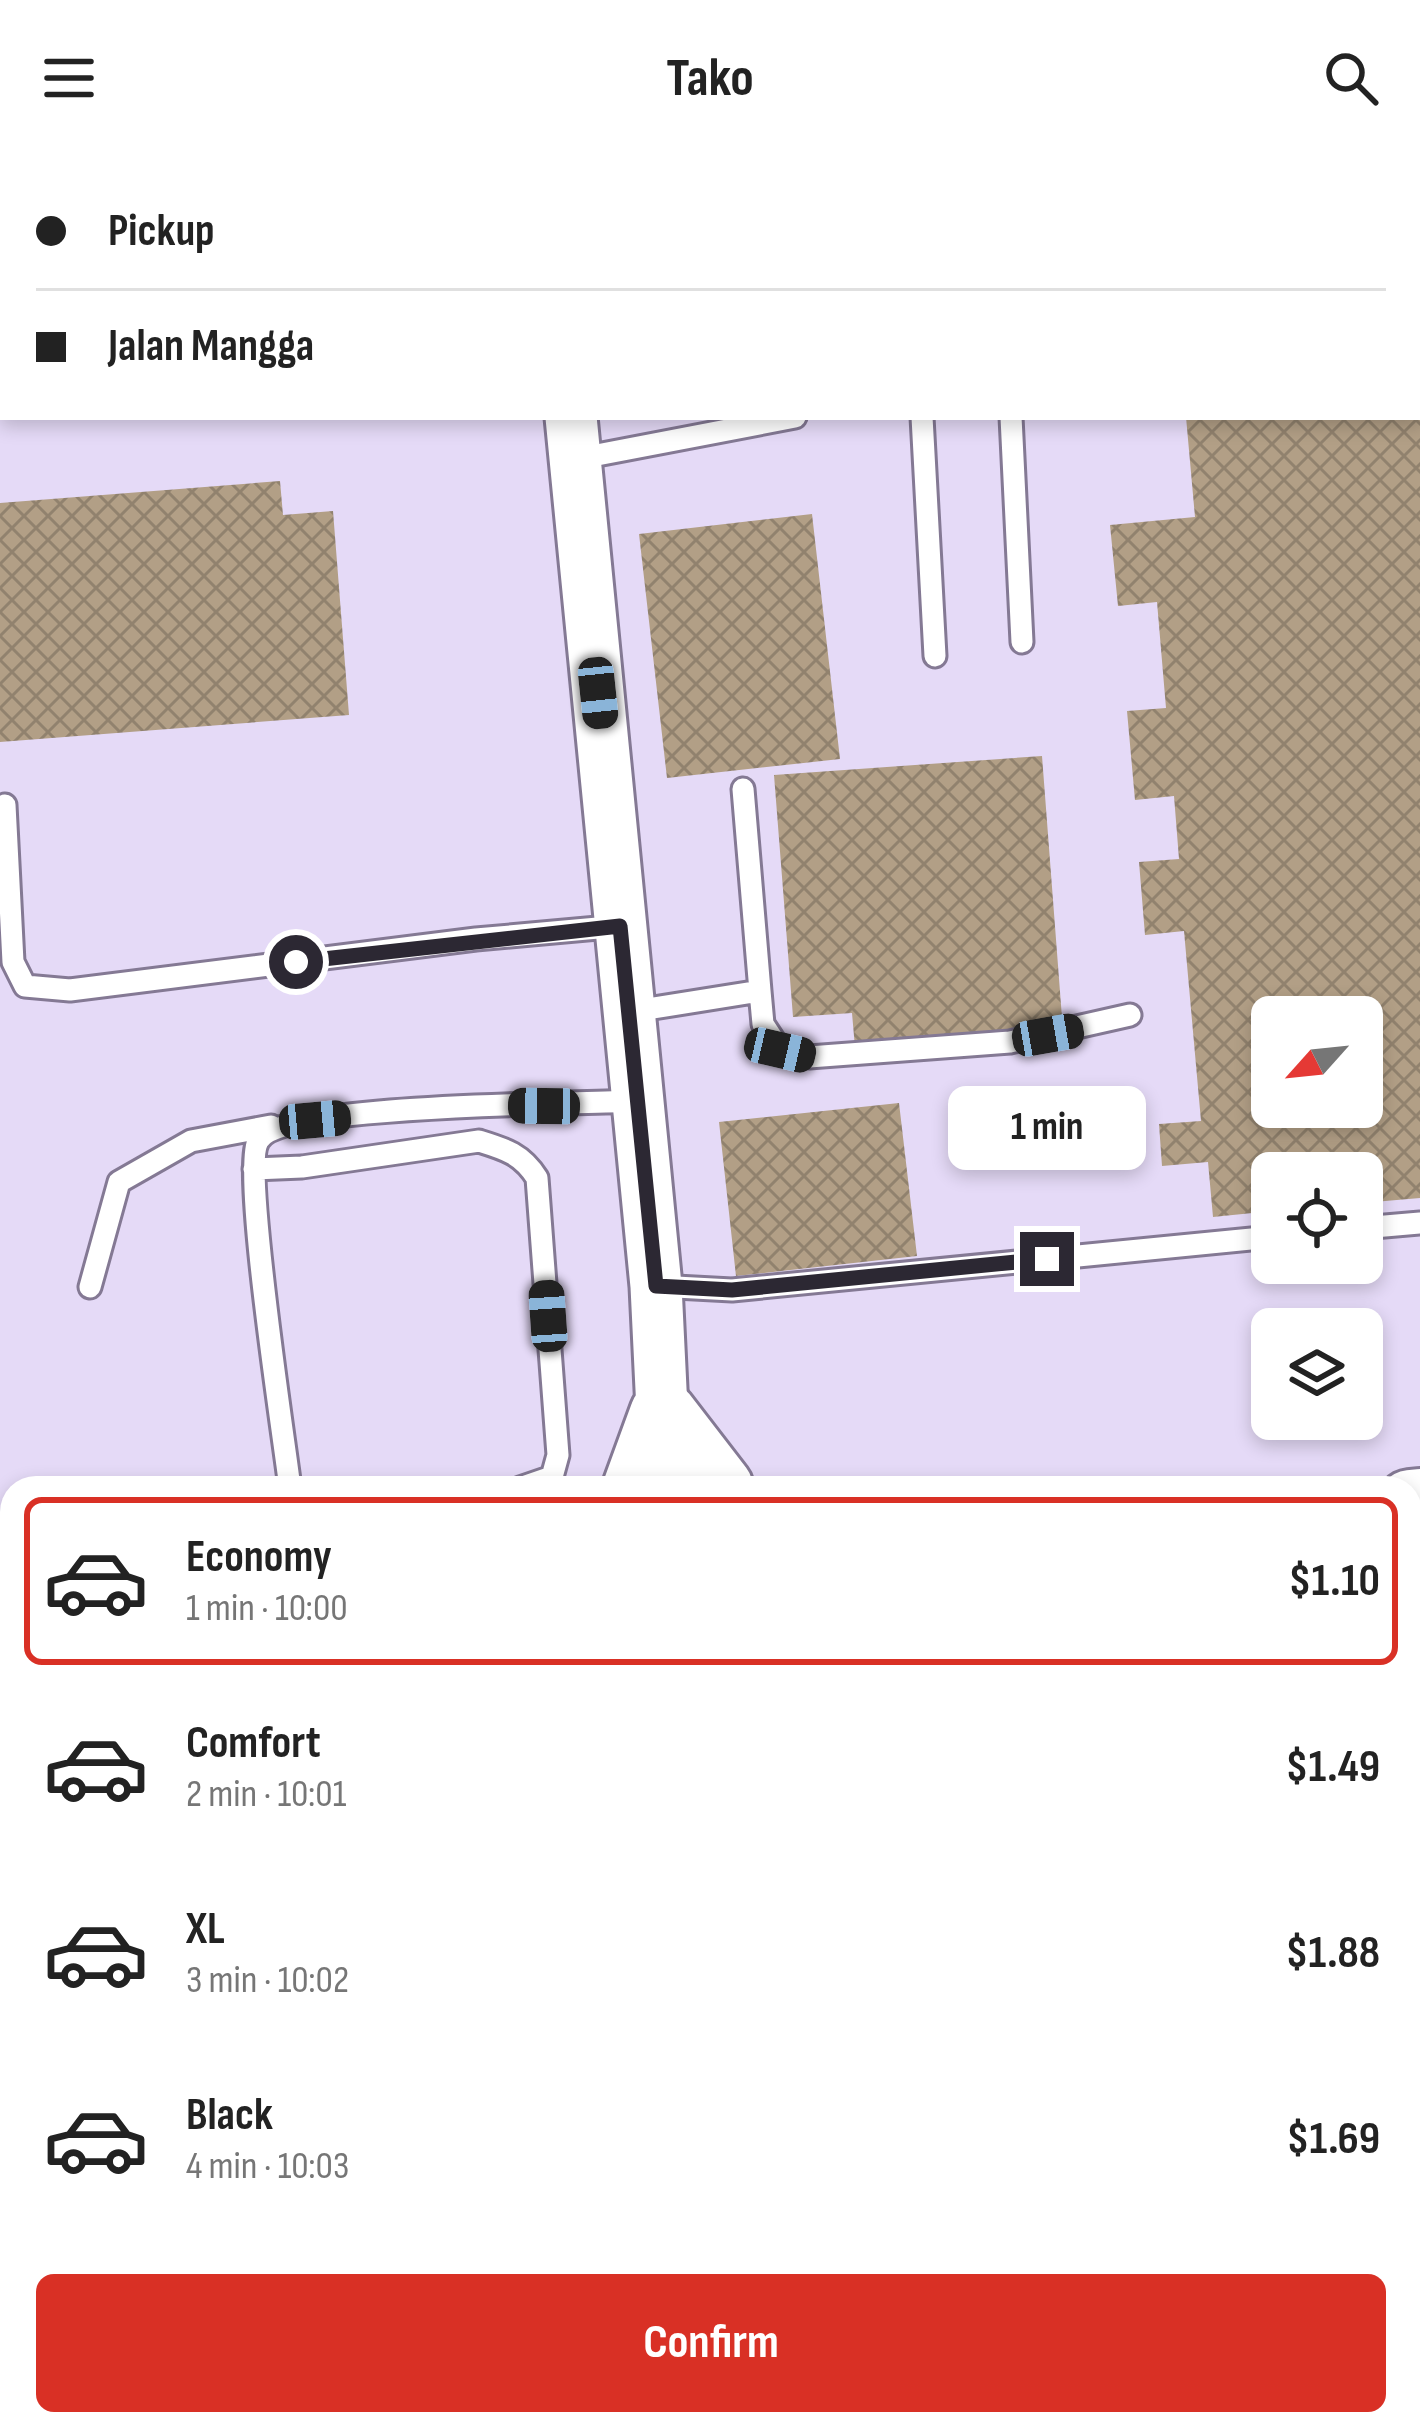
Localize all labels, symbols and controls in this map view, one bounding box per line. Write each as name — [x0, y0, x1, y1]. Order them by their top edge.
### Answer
icon: menu — [36, 45, 102, 111]
icon: search — [1318, 45, 1384, 111]
text: Tako — [666, 46, 754, 111]
text: Pickup — [108, 204, 215, 259]
text: Jalan Mangga — [108, 319, 314, 374]
car — [576, 655, 620, 731]
route start — [269, 935, 323, 989]
north arrow — [1251, 996, 1383, 1128]
map controls — [1251, 996, 1383, 1440]
car — [1009, 1011, 1087, 1059]
car — [741, 1024, 819, 1076]
callout: 1 min — [948, 1085, 1146, 1169]
car — [508, 1087, 580, 1125]
car — [278, 1099, 352, 1141]
text: 1 min — [1011, 1104, 1083, 1151]
button: locate — [1251, 1152, 1383, 1284]
route end — [1020, 1232, 1074, 1286]
car — [528, 1279, 568, 1353]
button: layers — [1251, 1308, 1383, 1440]
icon: car — [42, 1527, 150, 1635]
text: Economy — [186, 1530, 332, 1585]
text: $1.10 — [1289, 1554, 1380, 1609]
text: 1 min · 10:00 — [186, 1585, 348, 1632]
icon: car — [42, 1713, 150, 1821]
text: Comfort — [186, 1716, 321, 1771]
text: $1.49 — [1285, 1740, 1380, 1795]
text: 2 min · 10:01 — [186, 1771, 346, 1818]
icon: car — [42, 1899, 150, 2007]
text: XL — [186, 1902, 225, 1957]
text: $1.88 — [1286, 1926, 1380, 1981]
text: 3 min · 10:02 — [186, 1957, 349, 2004]
icon: car — [42, 2085, 150, 2193]
text: Black — [186, 2088, 273, 2143]
text: $1.69 — [1287, 2112, 1380, 2167]
text: 4 min · 10:03 — [186, 2143, 349, 2190]
button: Confirm — [36, 2274, 1386, 2412]

